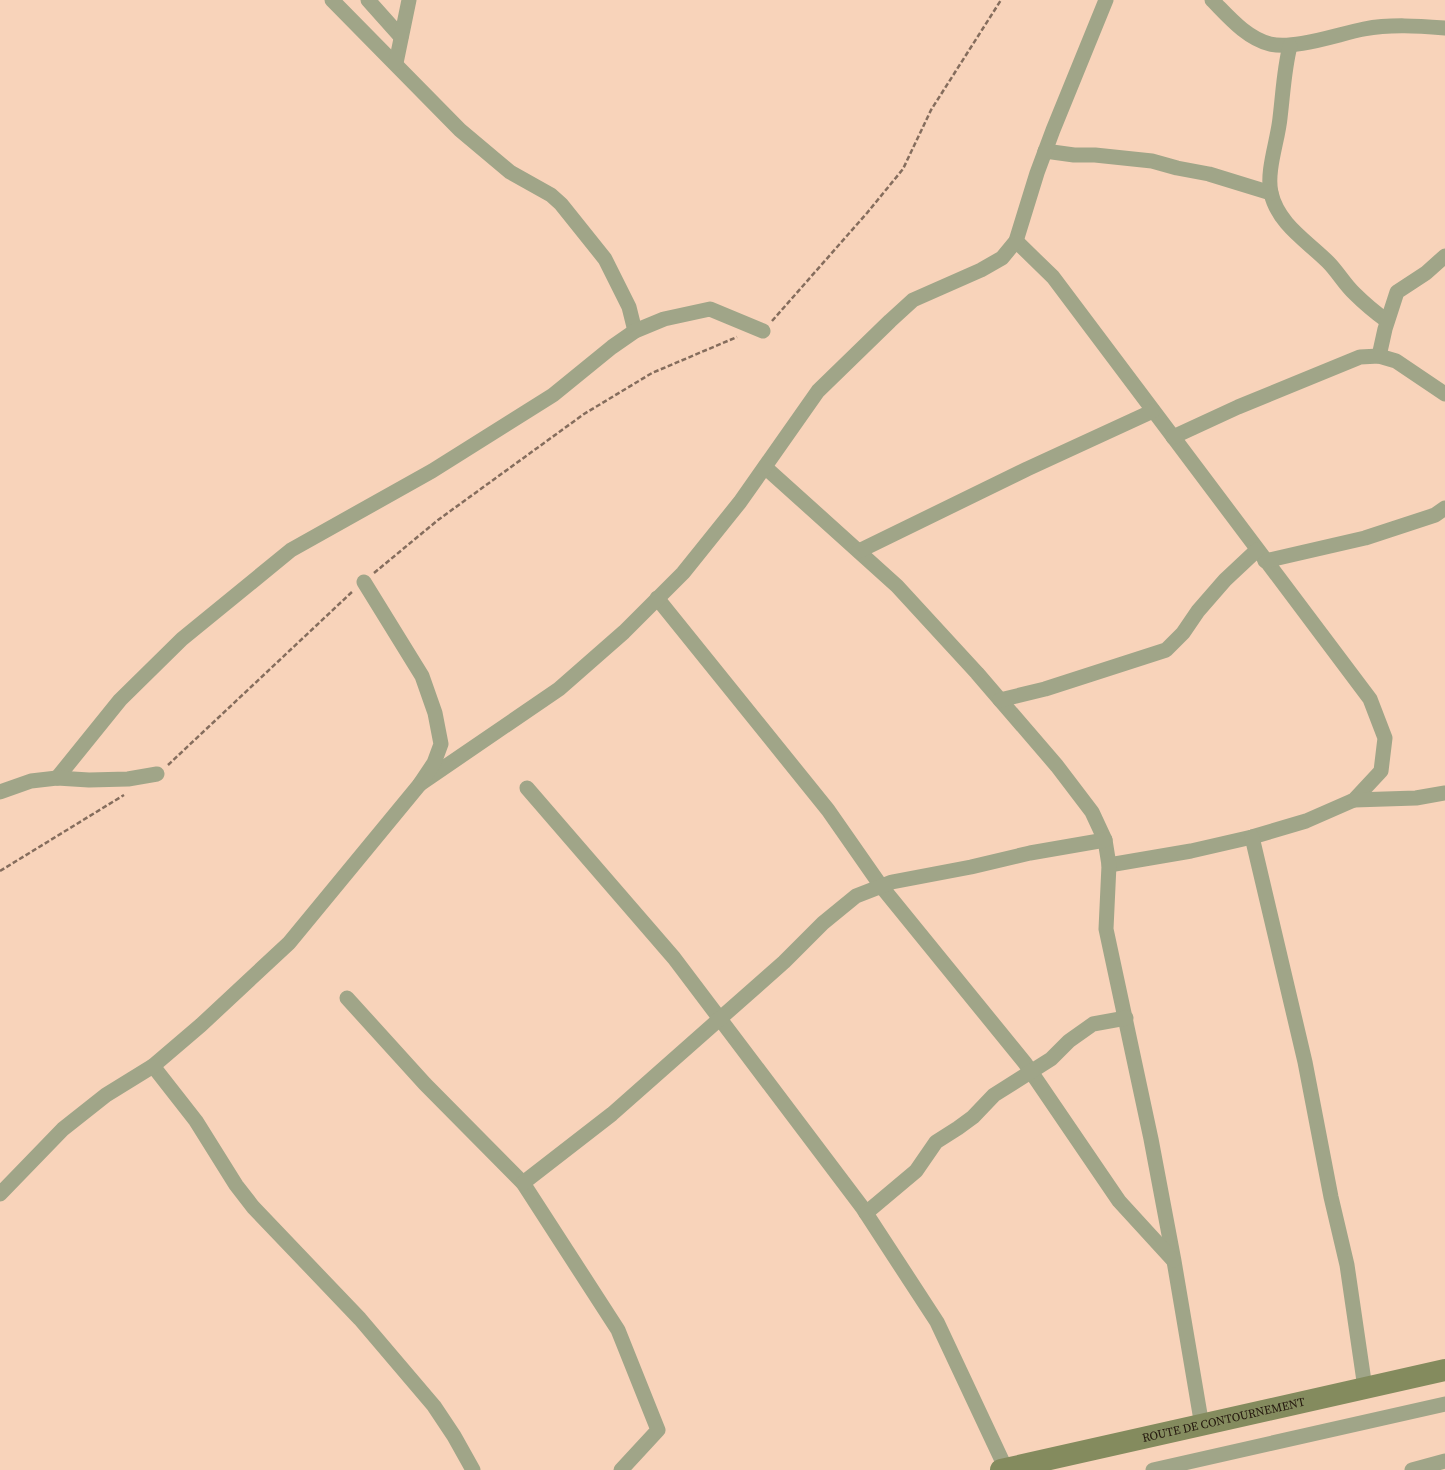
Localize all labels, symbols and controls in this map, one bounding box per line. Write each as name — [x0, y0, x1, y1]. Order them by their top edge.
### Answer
street label: ROUTE DE CONTOURNEMENT — [1141, 1394, 1307, 1446]

